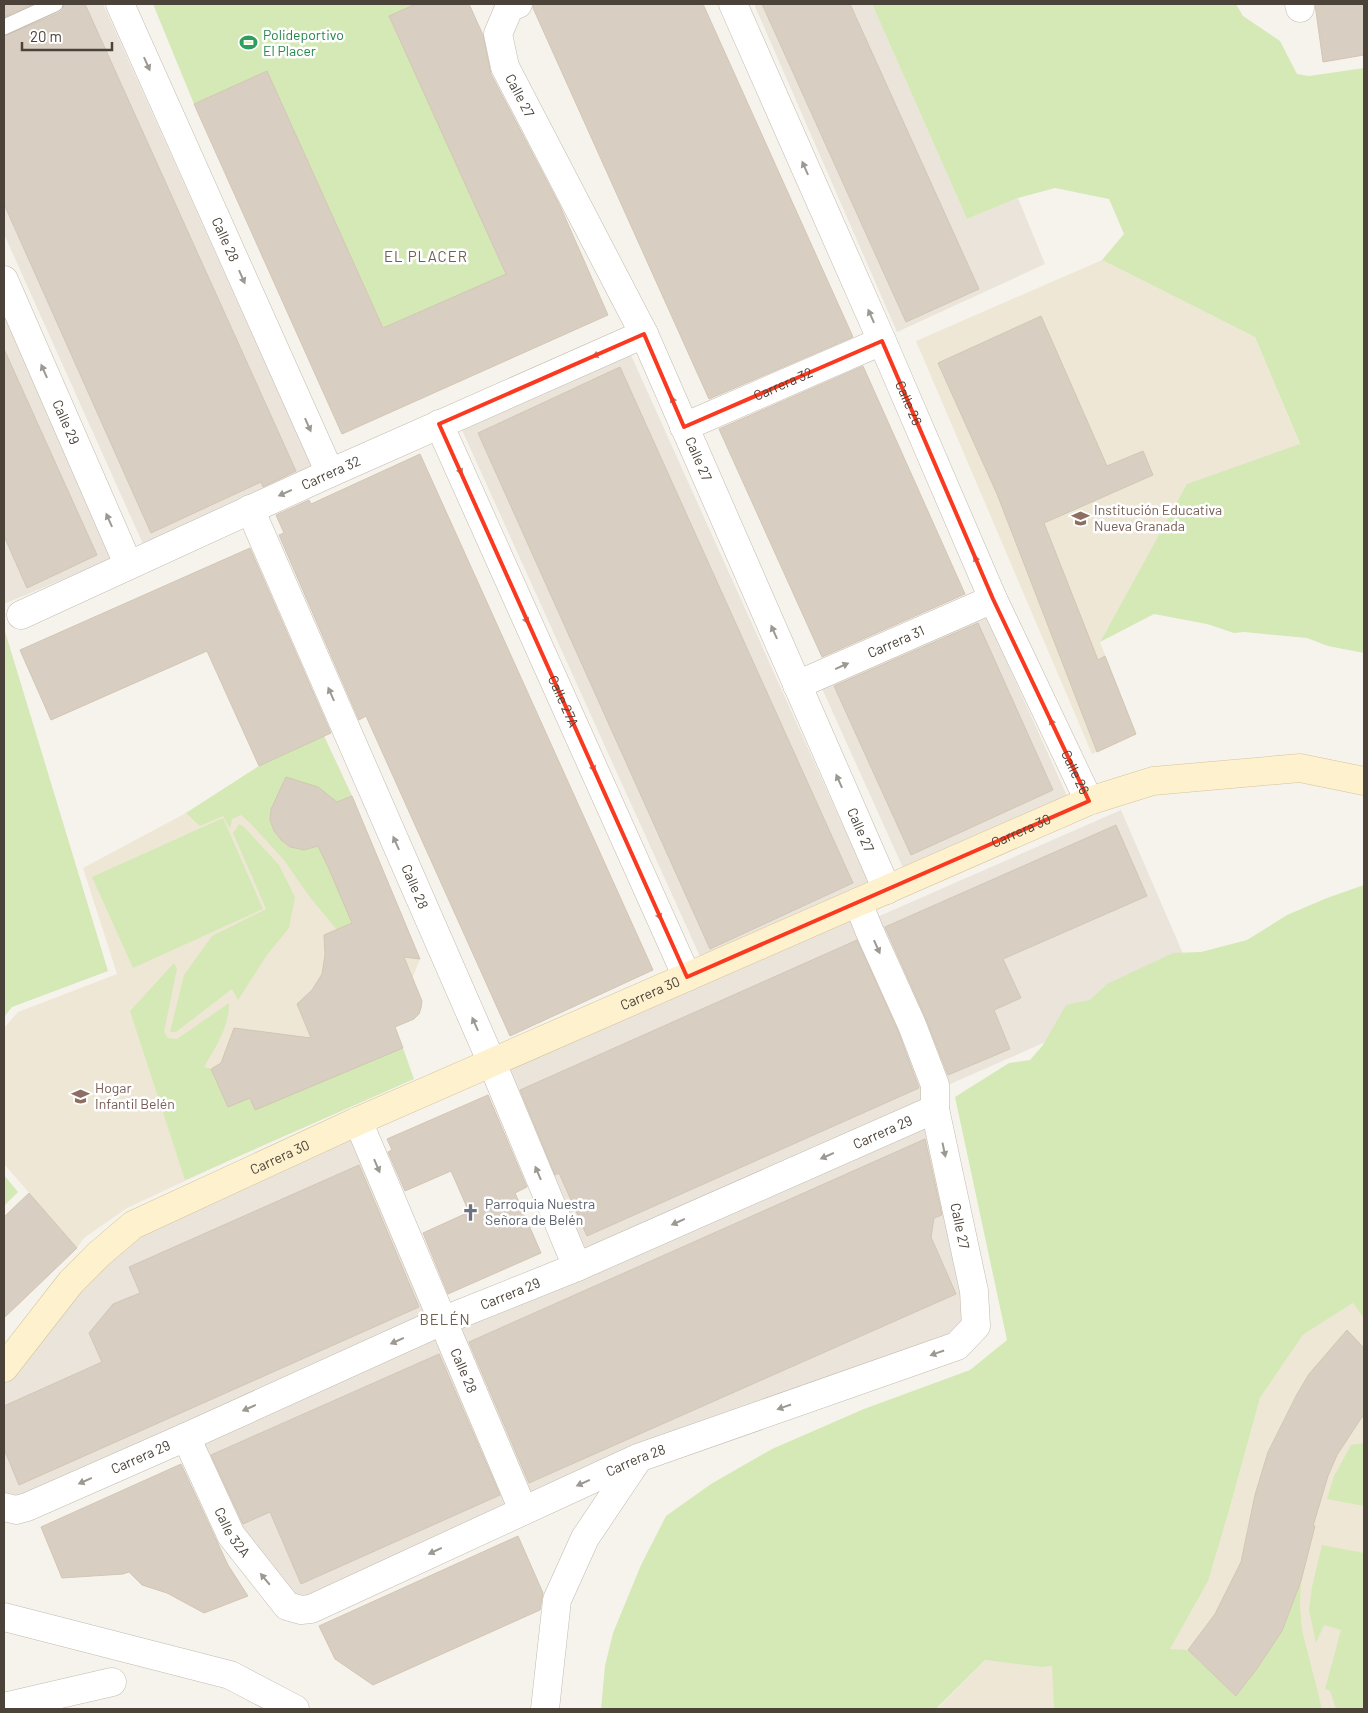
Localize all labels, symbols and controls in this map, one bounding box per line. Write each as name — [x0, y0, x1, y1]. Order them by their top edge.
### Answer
scale bar — [22, 20, 112, 52]
place label: Polideportivo El Placer — [263, 26, 344, 59]
text: 20 m — [30, 27, 62, 45]
sports icon: Polideportivo El Placer — [239, 33, 259, 53]
one-way arrow — [144, 57, 152, 71]
street label: Calle 27 — [502, 71, 539, 120]
one-way arrow — [801, 161, 809, 175]
street label: Calle 28 — [209, 214, 243, 264]
district label: EL PLACER — [384, 247, 468, 265]
one-way arrow — [238, 270, 246, 284]
one-way arrow — [867, 309, 875, 323]
one-way arrow — [592, 350, 606, 358]
street label: Carrera 32 — [751, 363, 815, 404]
one-way arrow — [39, 364, 47, 378]
street label: Calle 26 — [892, 378, 926, 428]
one-way arrow — [669, 396, 677, 410]
street label: Calle 29 — [49, 397, 84, 447]
one-way arrow — [305, 418, 313, 432]
street label: Calle 27 — [682, 434, 716, 484]
street label: Carrera 32 — [298, 452, 363, 493]
one-way arrow — [455, 461, 463, 475]
one-way arrow — [278, 490, 292, 498]
place label: Institución Educativa Nueva Granada — [1094, 501, 1222, 534]
school or university icon: Institución Educativa Nueva Granada — [1070, 508, 1090, 528]
one-way arrow — [104, 513, 112, 527]
one-way arrow — [972, 555, 980, 569]
one-way arrow — [522, 610, 530, 624]
street label: Carrera 31 — [865, 621, 927, 661]
one-way arrow — [770, 625, 778, 639]
one-way arrow — [835, 661, 849, 669]
street label: Calle 27A — [545, 673, 583, 730]
one-way arrow — [326, 687, 334, 701]
one-way arrow — [1049, 718, 1057, 732]
street label: Calle 26 — [1058, 747, 1093, 797]
one-way arrow — [588, 758, 596, 772]
one-way arrow — [835, 774, 843, 788]
street label: Calle 27 — [844, 805, 878, 855]
street label: Carrera 30 — [988, 810, 1053, 851]
one-way arrow — [391, 836, 399, 850]
street label: Calle 28 — [398, 861, 433, 911]
one-way arrow — [655, 906, 663, 920]
one-way arrow — [873, 940, 881, 954]
street label: Carrera 30 — [617, 972, 682, 1013]
one-way arrow — [470, 1017, 478, 1031]
place label: Hogar Infantil Belén — [95, 1079, 175, 1112]
school or university icon: Hogar Infantil Belén — [71, 1086, 91, 1106]
street label: Carrera 29 — [850, 1111, 915, 1152]
street label: Carrera 30 — [247, 1136, 312, 1178]
one-way arrow — [940, 1142, 948, 1157]
one-way arrow — [820, 1153, 834, 1161]
one-way arrow — [374, 1159, 382, 1173]
one-way arrow — [533, 1166, 541, 1180]
place label: Parroquia Nuestra Señora de Belén — [485, 1195, 595, 1228]
street label: Calle 27 — [947, 1201, 974, 1251]
church icon: Parroquia Nuestra Señora de Belén — [461, 1202, 481, 1222]
one-way arrow — [671, 1219, 685, 1227]
street label: Carrera 29 — [478, 1274, 542, 1313]
district label: BELÉN — [419, 1310, 471, 1328]
one-way arrow — [390, 1338, 404, 1346]
street label: Calle 28 — [447, 1345, 481, 1395]
one-way arrow — [929, 1349, 944, 1357]
one-way arrow — [776, 1404, 791, 1411]
one-way arrow — [242, 1405, 256, 1413]
street label: Carrera 29 — [108, 1436, 173, 1477]
street label: Carrera 28 — [603, 1440, 668, 1480]
one-way arrow — [78, 1478, 92, 1486]
one-way arrow — [576, 1480, 590, 1488]
street label: Calle 32A — [211, 1504, 254, 1561]
one-way arrow — [428, 1548, 442, 1556]
one-way arrow — [260, 1573, 271, 1585]

